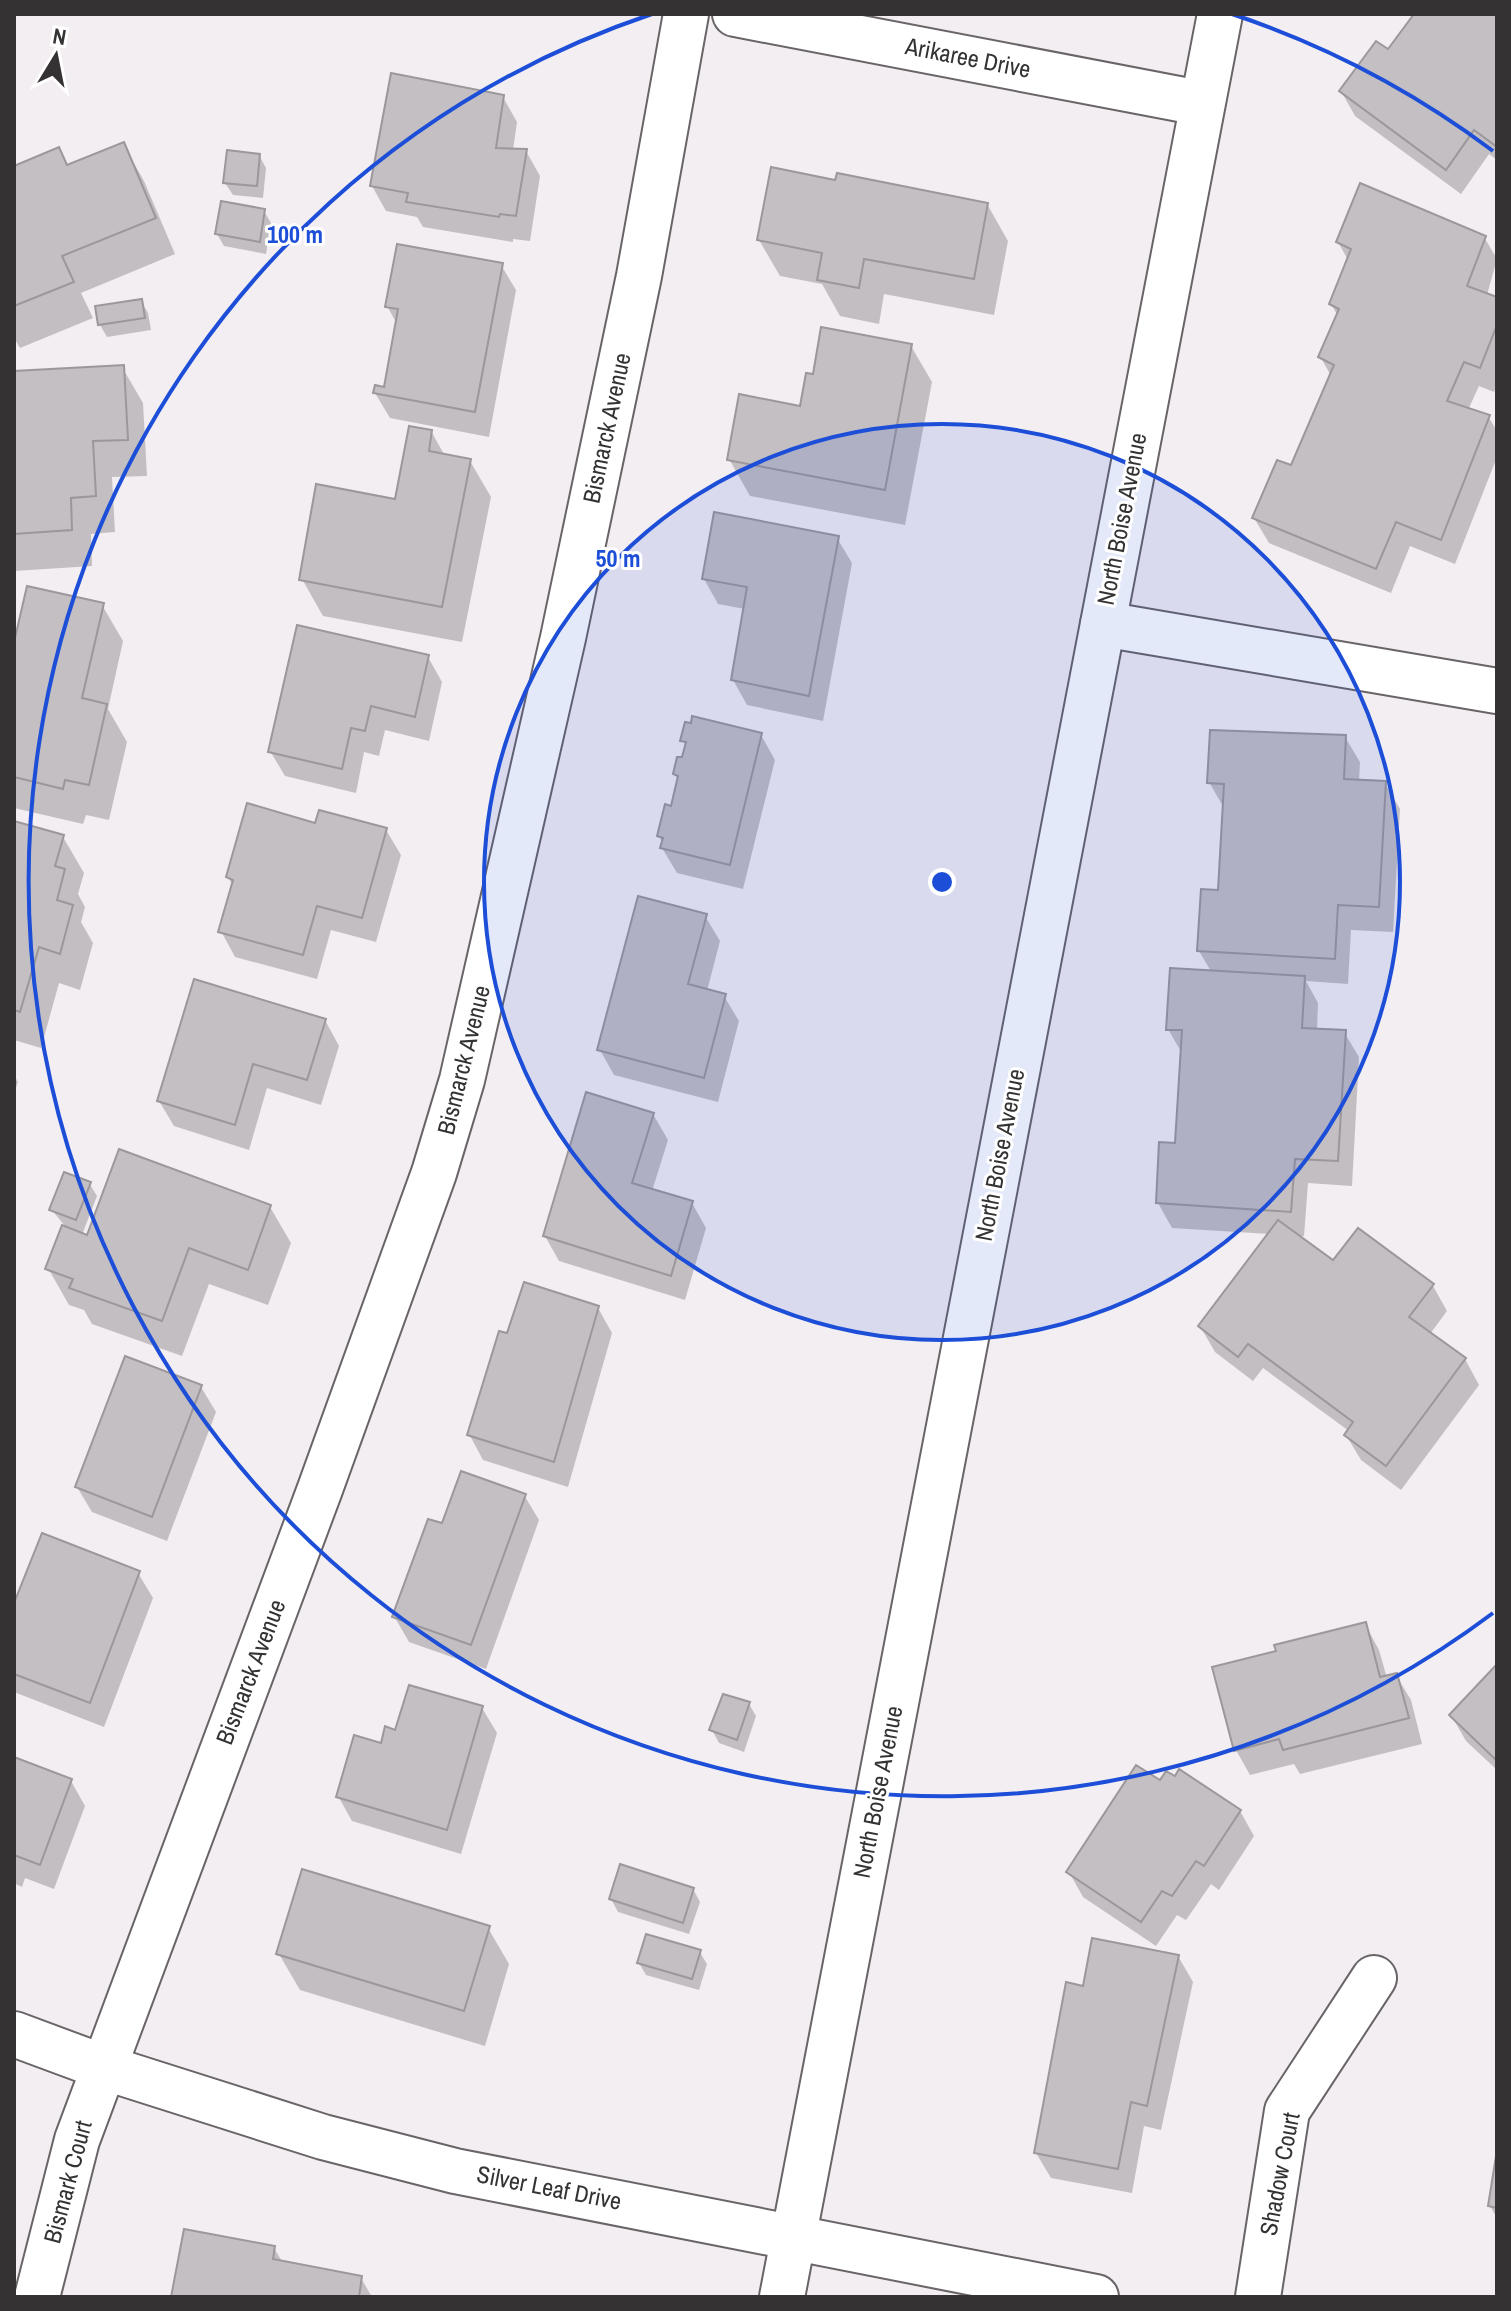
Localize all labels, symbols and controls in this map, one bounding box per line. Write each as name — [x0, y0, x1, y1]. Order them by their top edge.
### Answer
north arrow — [16, 16, 96, 96]
text: N — [50, 20, 68, 52]
street label: Arikaree Drive — [902, 29, 1034, 85]
text: 100 m — [267, 218, 323, 250]
street label: Bismarck Avenue — [574, 350, 638, 506]
street label: North Boise Avenue — [1089, 430, 1153, 608]
text: 50 m — [596, 542, 640, 574]
centre of rings — [928, 868, 956, 896]
street label: Bismarck Avenue — [429, 982, 497, 1138]
street label: North Boise Avenue — [967, 1066, 1031, 1244]
street label: Bismarck Avenue — [208, 1595, 292, 1749]
street label: North Boise Avenue — [845, 1703, 909, 1881]
street label: Shadow Court — [1251, 2109, 1307, 2238]
street label: Bismark Court — [35, 2116, 99, 2247]
street label: Silver Leaf Drive — [474, 2157, 624, 2217]

